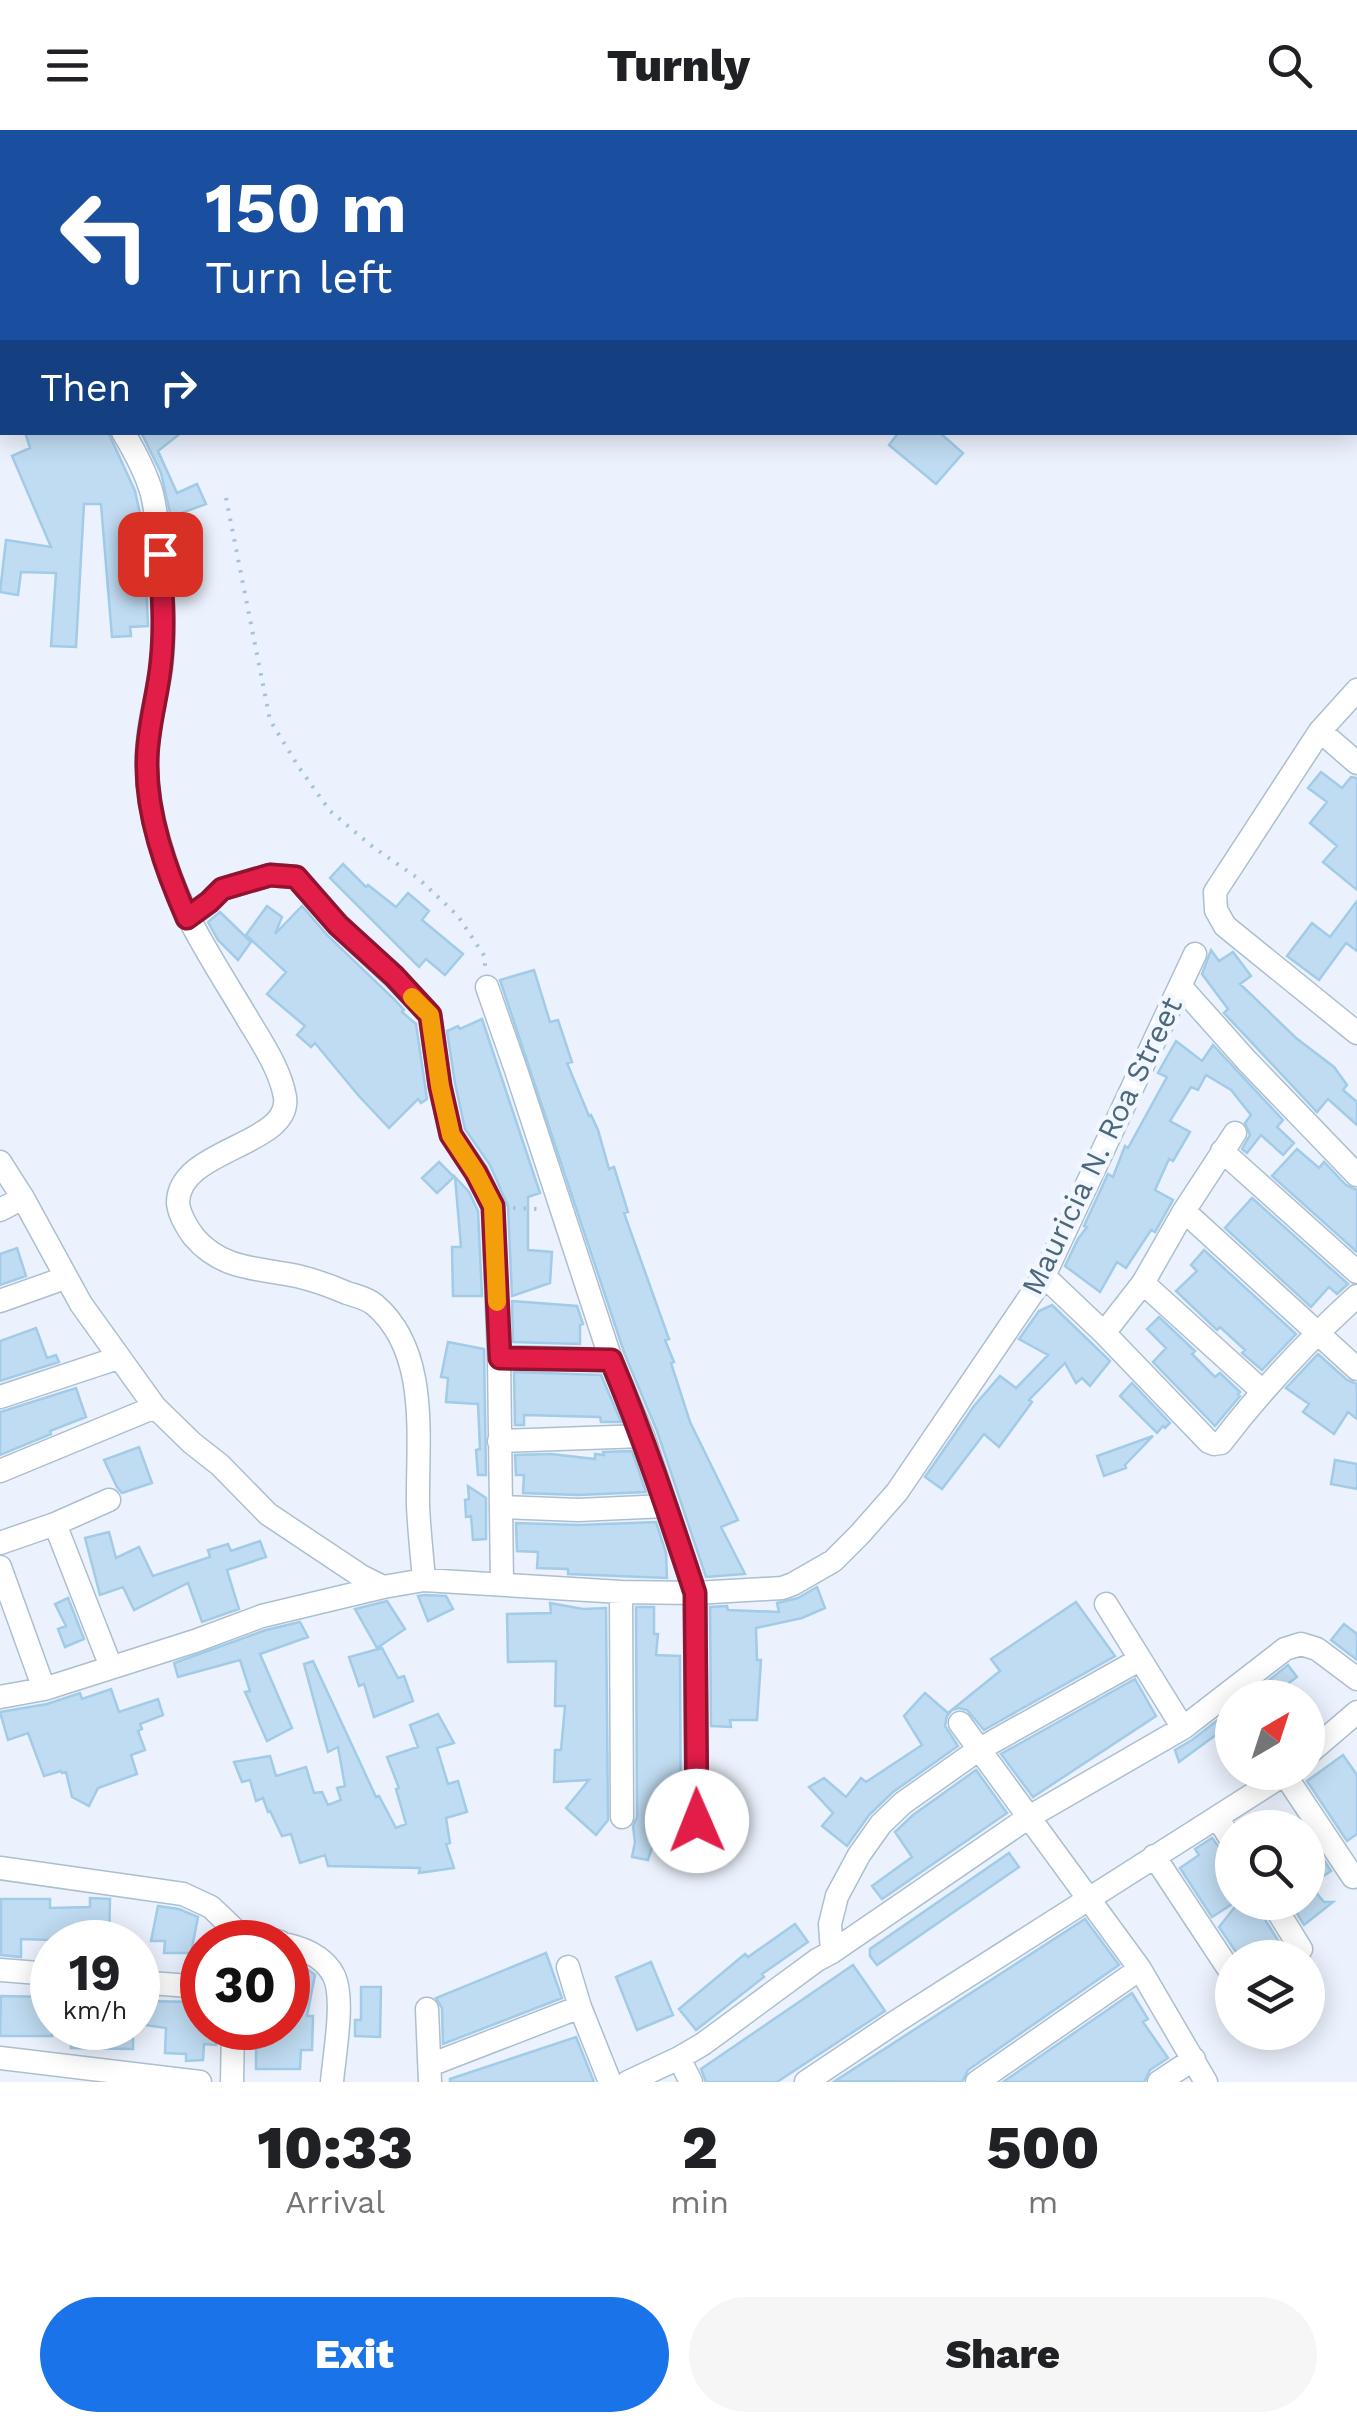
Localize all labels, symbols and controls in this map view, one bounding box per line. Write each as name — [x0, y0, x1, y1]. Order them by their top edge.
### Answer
icon: menu — [40, 38, 95, 93]
icon: search — [1262, 38, 1317, 93]
text: Turnly — [607, 39, 750, 92]
text: 150 m — [205, 167, 407, 249]
icon: left — [40, 170, 170, 300]
text: Turn left — [205, 251, 392, 304]
icon: right — [151, 360, 206, 415]
text: Then — [40, 366, 131, 410]
pin — [118, 512, 203, 597]
icon: arrive — [133, 527, 188, 582]
street label: Mauricia N. Roa Street — [1014, 991, 1189, 1300]
north arrow — [1215, 1680, 1325, 1790]
map controls — [1215, 1680, 1325, 2050]
position arrow — [645, 1769, 749, 1873]
button: search — [1215, 1810, 1325, 1920]
speed limit sign: 30 — [180, 1920, 310, 2050]
button: layers — [1215, 1940, 1325, 2050]
text: 19 — [69, 1943, 121, 2002]
text: km/h — [63, 1996, 127, 2025]
text: 10:33 — [257, 2112, 413, 2183]
text: 2 — [682, 2112, 718, 2183]
text: 500 — [987, 2112, 1100, 2183]
text: Arrival — [285, 2183, 385, 2221]
text: min — [670, 2183, 729, 2221]
text: m — [1028, 2183, 1058, 2221]
button: Exit — [40, 2297, 669, 2412]
button: Share — [689, 2297, 1317, 2412]

